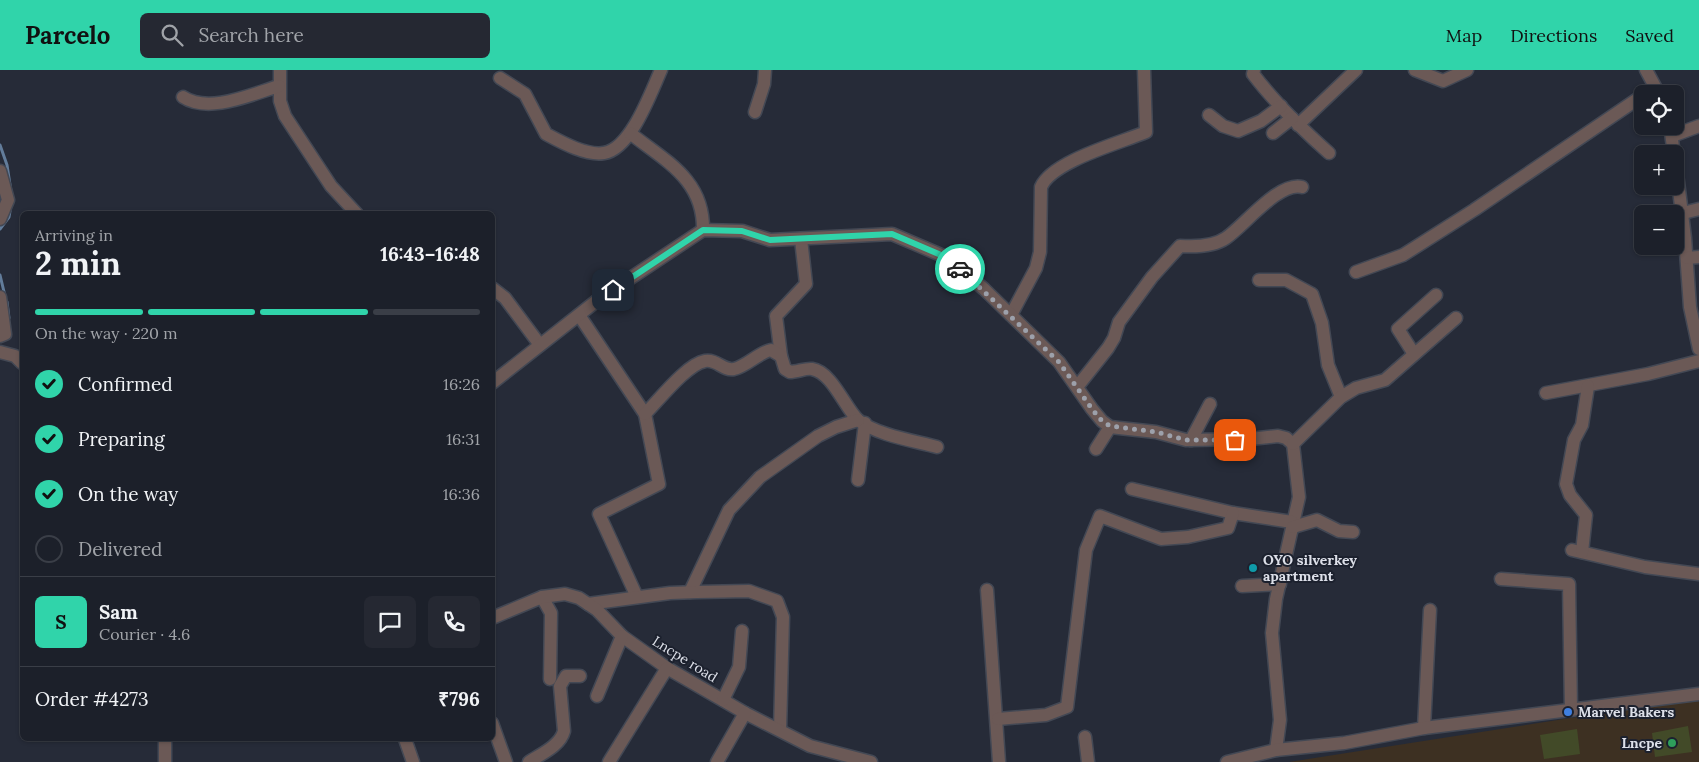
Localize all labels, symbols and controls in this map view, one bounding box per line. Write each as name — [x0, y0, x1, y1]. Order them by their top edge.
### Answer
search box — [140, 13, 490, 58]
text: Parcelo — [25, 20, 110, 51]
icon: search — [158, 21, 186, 49]
text: Search here — [198, 23, 304, 47]
text: Map — [1446, 24, 1482, 47]
text: Directions — [1510, 24, 1597, 47]
text: Saved — [1625, 24, 1674, 47]
map controls — [1634, 85, 1684, 255]
button: locate — [1634, 85, 1684, 135]
button: + — [1634, 145, 1684, 195]
button: − — [1634, 205, 1684, 255]
text: Arriving in — [35, 225, 113, 245]
text: 16:43–16:48 — [380, 242, 480, 266]
text: 2 min — [35, 243, 121, 284]
courier — [935, 244, 985, 294]
icon: car — [946, 255, 974, 283]
pin — [592, 269, 634, 311]
icon: home — [599, 276, 627, 304]
text: On the way · 220 m — [35, 323, 178, 343]
icon: check — [35, 370, 63, 398]
text: Confirmed — [78, 372, 173, 396]
text: 16:26 — [443, 374, 480, 394]
pin — [1214, 419, 1256, 461]
icon: check — [35, 425, 63, 453]
icon: bag — [1221, 426, 1249, 454]
text: Preparing — [78, 427, 165, 451]
text: 16:31 — [446, 429, 480, 449]
icon: check — [35, 480, 63, 508]
text: On the way — [78, 482, 178, 506]
text: 16:36 — [443, 484, 480, 504]
text: Delivered — [78, 537, 162, 561]
place label: OYO silverkey apartment — [1263, 551, 1357, 585]
marker: OYO silverkey apartment — [1247, 562, 1259, 574]
button: chat — [364, 596, 416, 648]
button: phone — [428, 596, 480, 648]
text: Sam — [99, 600, 138, 624]
text: S — [55, 610, 67, 634]
text: Courier · 4.6 — [99, 624, 190, 644]
street label: Lncpe road — [649, 632, 721, 686]
text: Order #4273 — [35, 687, 149, 711]
text: ₹796 — [438, 687, 480, 711]
place label: Marvel Bakers — [1578, 703, 1674, 721]
marker: Marvel Bakers — [1562, 706, 1574, 718]
place label: Lncpe — [1621, 734, 1662, 752]
marker: Lncpe — [1666, 737, 1678, 749]

